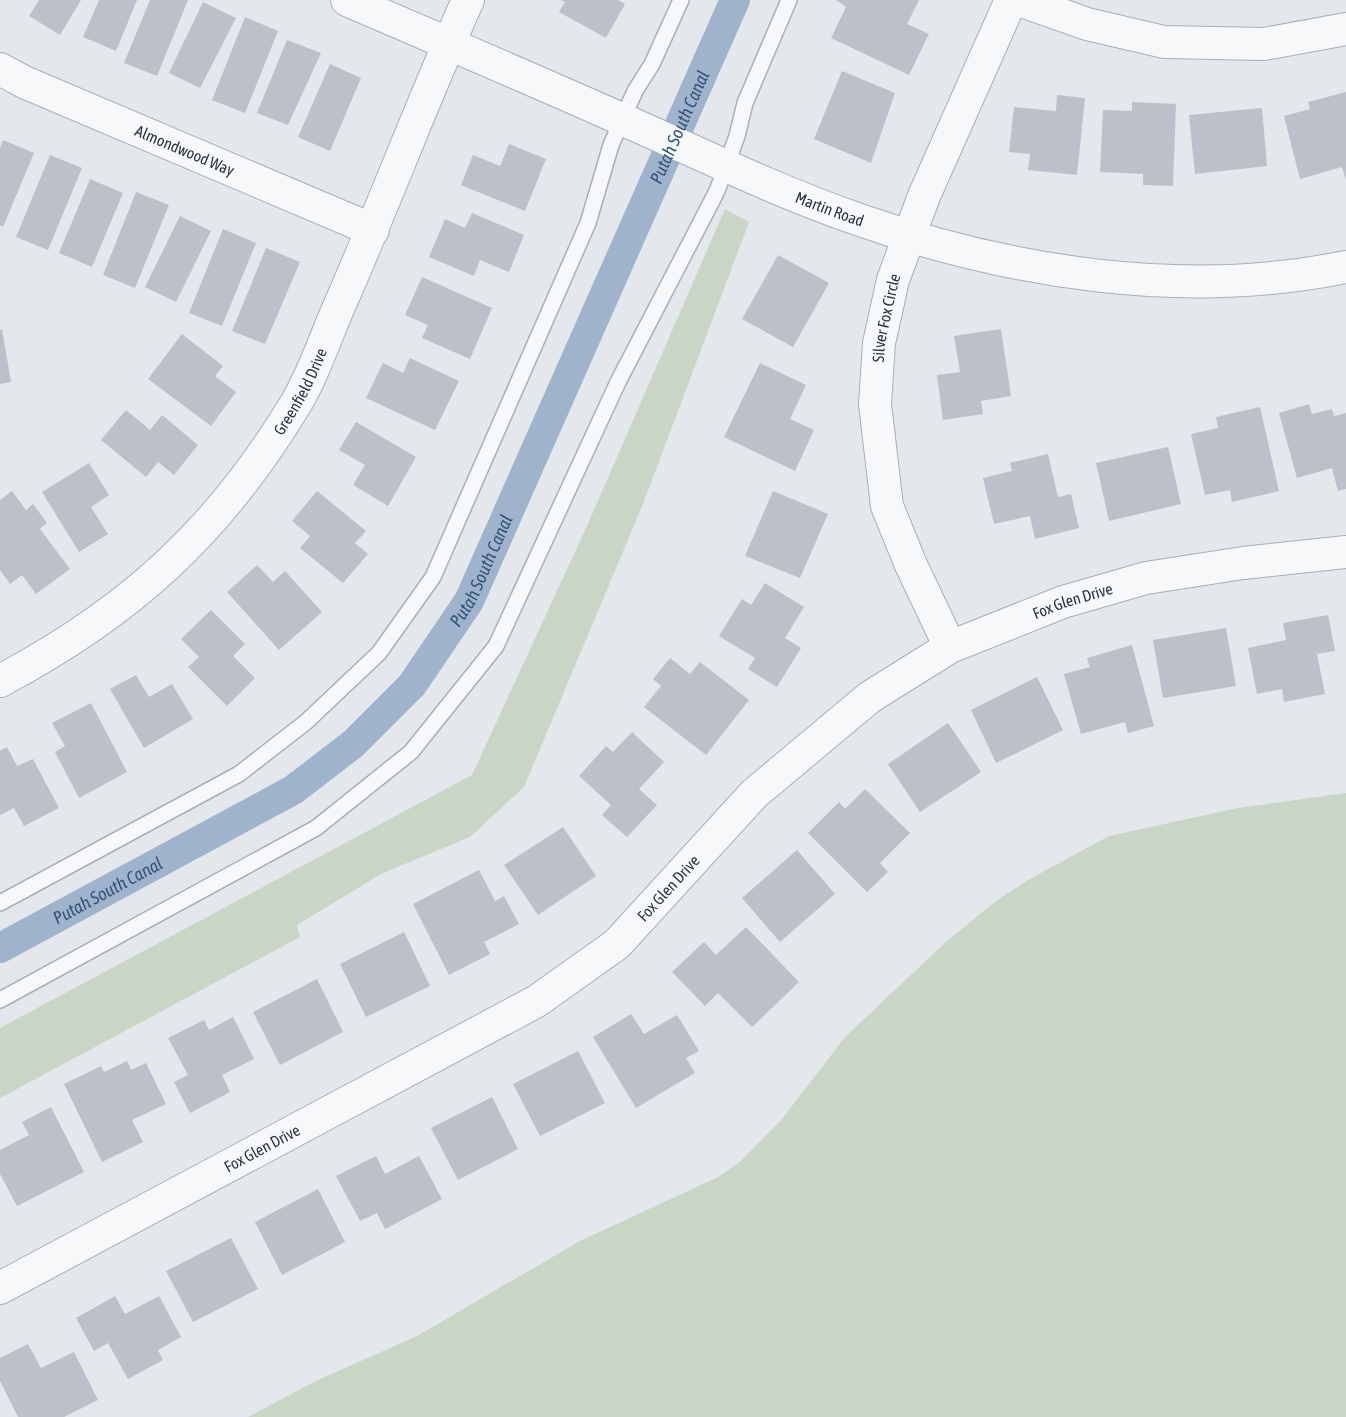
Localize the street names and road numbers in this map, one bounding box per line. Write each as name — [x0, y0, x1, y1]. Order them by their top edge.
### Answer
street label: Almondwood Way — [133, 121, 238, 180]
street label: Martin Road — [793, 188, 866, 230]
street label: Silver Fox Circle — [869, 271, 904, 363]
street label: Greenfield Drive — [270, 345, 330, 438]
street label: Fox Glen Drive — [1030, 579, 1115, 622]
street label: Fox Glen Drive — [634, 851, 703, 925]
street label: Fox Glen Drive — [221, 1120, 303, 1176]

